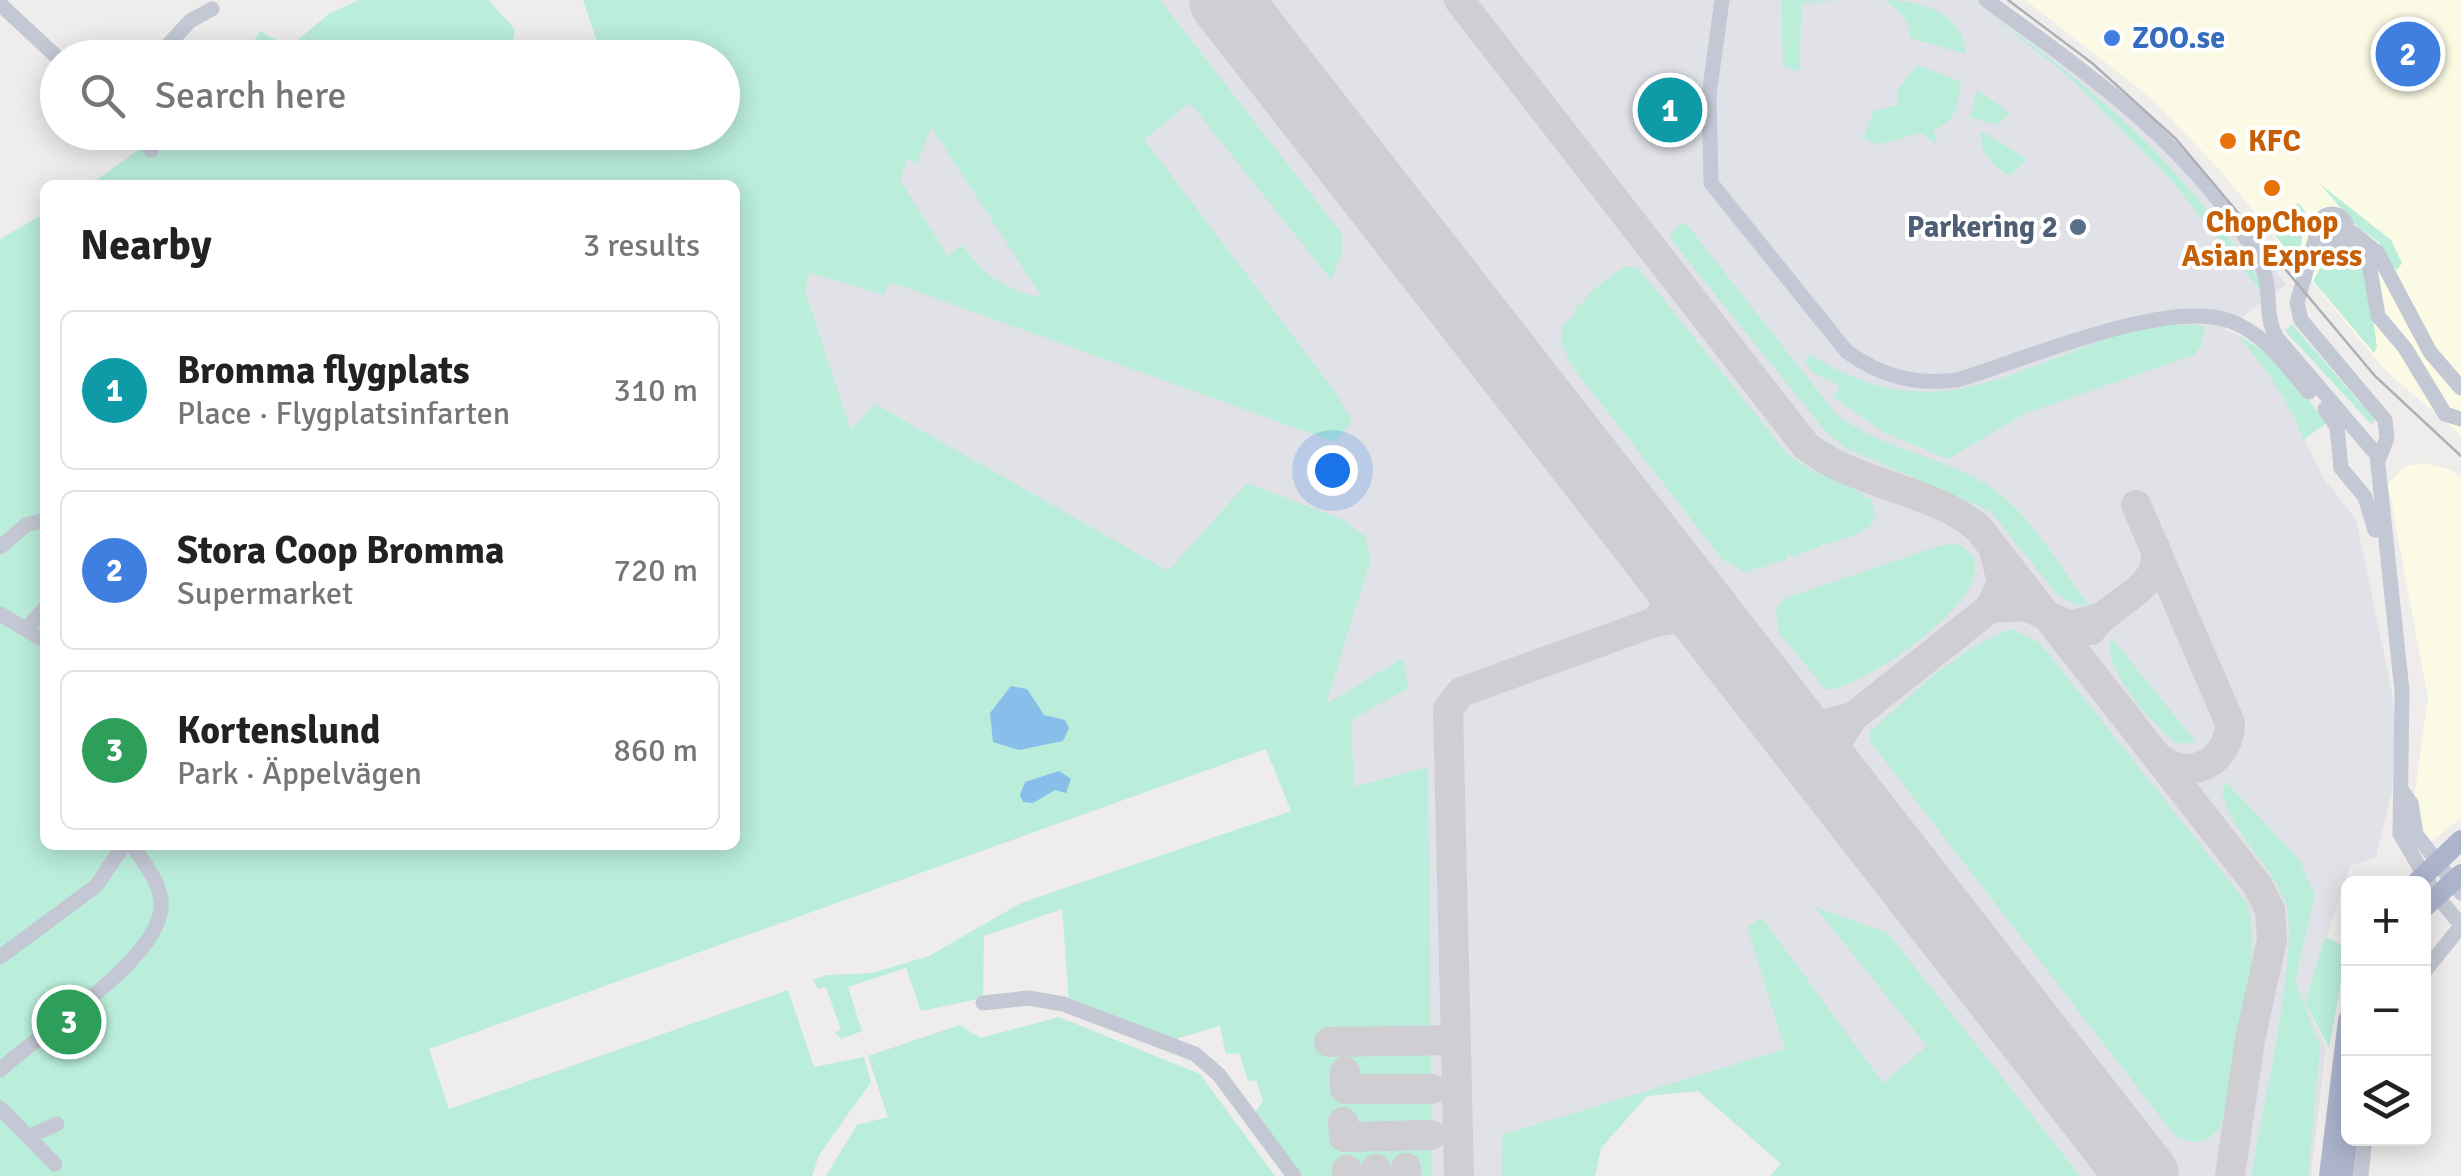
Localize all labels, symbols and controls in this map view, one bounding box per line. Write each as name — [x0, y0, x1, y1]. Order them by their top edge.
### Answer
pin: 2 — [2376, 17, 2440, 92]
place label: ZOO.se — [2132, 20, 2225, 57]
marker: ZOO.se — [2101, 27, 2123, 49]
search box — [40, 40, 740, 150]
icon: search — [75, 68, 130, 123]
text: Search here — [155, 72, 347, 119]
pin: 1 — [1638, 72, 1702, 148]
place label: KFC — [2248, 123, 2301, 160]
marker: KFC — [2217, 130, 2239, 152]
marker: ChopChop Asian Express — [2261, 177, 2283, 199]
place label: ChopChop Asian Express — [2182, 204, 2362, 275]
place label: Parkering 2 — [1907, 209, 2058, 246]
marker: Parkering 2 — [2067, 216, 2089, 238]
text: Nearby — [80, 220, 212, 271]
text: 3 results — [583, 226, 700, 265]
text: Bromma flygplats — [177, 347, 470, 394]
text: 1 — [106, 371, 123, 410]
text: 310 m — [614, 371, 698, 410]
text: Place · Flygplatsinfarten — [177, 394, 510, 433]
your location — [1307, 445, 1358, 496]
text: Stora Coop Bromma — [177, 527, 504, 574]
text: 2 — [106, 551, 123, 590]
text: 720 m — [614, 551, 698, 590]
text: Supermarket — [177, 574, 353, 613]
text: Kortenslund — [177, 707, 380, 754]
text: 3 — [106, 731, 123, 770]
text: 860 m — [614, 731, 698, 770]
text: Park · Äppelvägen — [177, 754, 422, 793]
map controls — [2341, 876, 2431, 1146]
button: + — [2341, 876, 2431, 966]
button: − — [2341, 966, 2431, 1056]
pin: 3 — [36, 984, 102, 1060]
button: layers — [2341, 1056, 2431, 1146]

